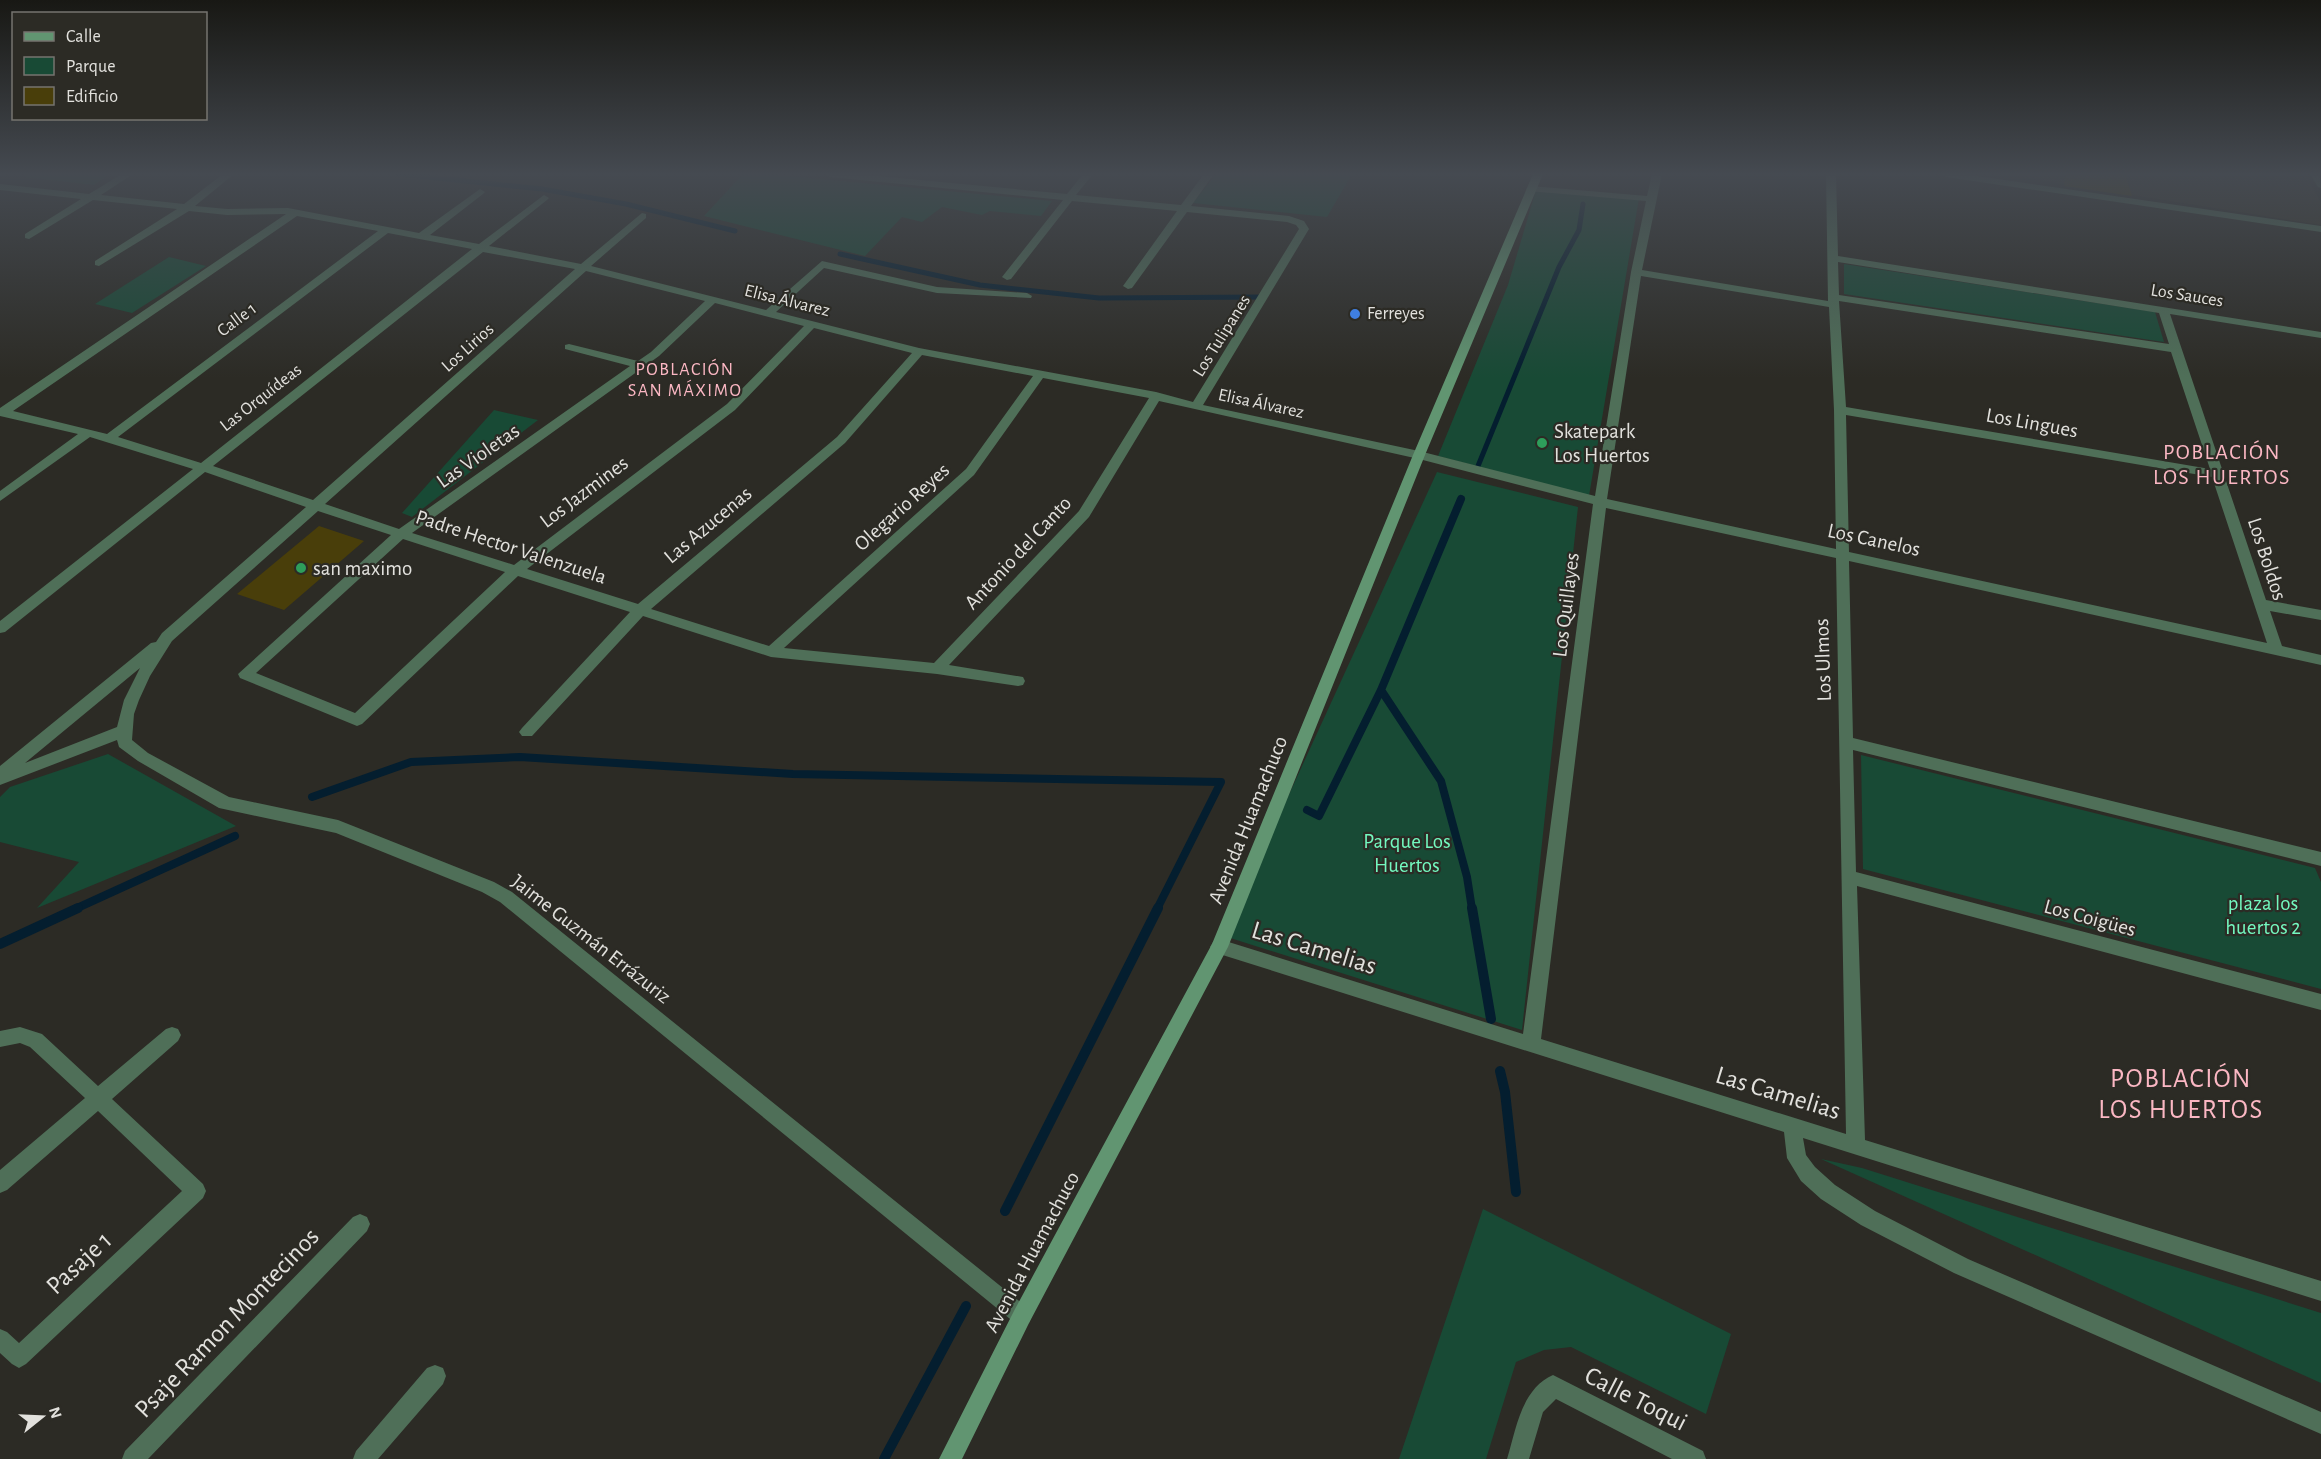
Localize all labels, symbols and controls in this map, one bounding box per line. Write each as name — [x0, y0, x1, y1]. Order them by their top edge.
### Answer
legend — [12, 12, 207, 120]
text: Calle — [66, 28, 101, 46]
text: Parque — [66, 58, 115, 76]
text: Edificio — [66, 88, 118, 106]
street label: Elisa Álvarez — [743, 279, 832, 320]
street label: Los Sauces — [2149, 281, 2225, 311]
street label: Los Tulipanes — [1190, 292, 1254, 380]
street label: Calle 1 — [214, 300, 260, 340]
place label: Ferreyes — [1367, 305, 1425, 323]
marker: Ferreyes — [1348, 307, 1362, 321]
street label: Los Lirios — [438, 320, 498, 376]
district label: POBLACIÓN SAN MÁXIMO — [628, 358, 742, 400]
street label: Las Orquídeas — [217, 361, 305, 435]
street label: Elisa Álvarez — [1216, 383, 1306, 422]
street label: Los Lingues — [1984, 405, 2080, 441]
street label: Las Violetas — [433, 420, 523, 492]
place label: Skatepark Los Huertos — [1554, 421, 1650, 466]
marker: Skatepark Los Huertos — [1535, 436, 1549, 450]
district label: POBLACIÓN LOS HUERTOS — [2153, 440, 2291, 488]
street label: Los Jazmines — [536, 452, 632, 532]
street label: Olegario Reyes — [850, 459, 954, 555]
street label: Las Azucenas — [660, 482, 756, 568]
street label: Antonio del Canto — [960, 492, 1076, 614]
street label: Padre Hector Valenzuela — [413, 506, 609, 588]
street label: Los Boldos — [2244, 515, 2290, 603]
street label: Los Canelos — [1826, 520, 1922, 560]
street label: Los Quillayes — [1549, 552, 1583, 658]
place label: san maximo — [313, 558, 412, 579]
marker: san maximo — [294, 561, 308, 575]
street label: Los Ulmos — [1811, 618, 1835, 702]
street label: Avenida Huamachuco — [1205, 733, 1291, 907]
park label: Parque Los Huertos — [1363, 831, 1451, 876]
street label: Jaime Guzmán Errázuriz — [507, 871, 675, 1007]
park label: plaza los huertos 2 — [2225, 893, 2301, 938]
street label: Los Coigües — [2042, 896, 2138, 940]
street label: Las Camelias — [1248, 917, 1380, 979]
street label: Las Camelias — [1712, 1062, 1844, 1124]
district label: POBLACIÓN LOS HUERTOS — [2098, 1062, 2264, 1123]
street label: Avenida Huamachuco — [981, 1168, 1083, 1336]
street label: Psaje Ramon Montecinos — [130, 1223, 324, 1423]
street label: Pasaje 1 — [41, 1227, 117, 1299]
street label: Calle Toqui — [1581, 1362, 1691, 1436]
north arrow — [12, 1387, 72, 1447]
text: N — [46, 1405, 65, 1420]

